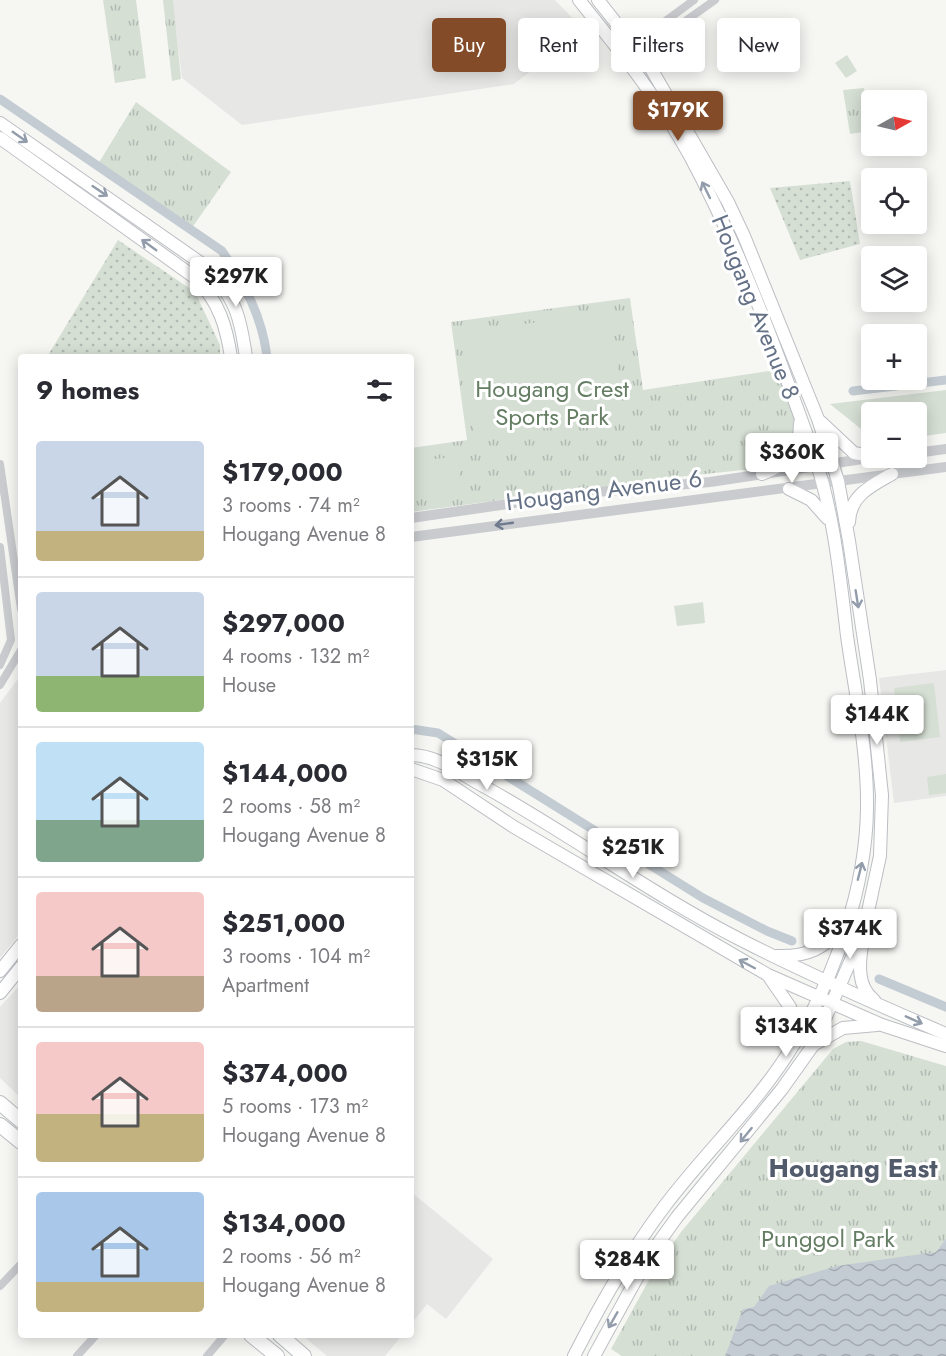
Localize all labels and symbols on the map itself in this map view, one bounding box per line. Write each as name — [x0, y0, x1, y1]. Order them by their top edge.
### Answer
north arrow — [861, 90, 927, 156]
pin: $179K — [636, 91, 720, 142]
one-way arrow — [11, 131, 28, 143]
one-way arrow — [700, 181, 711, 199]
one-way arrow — [91, 186, 108, 198]
street label: Hougang Avenue 8 — [703, 209, 809, 405]
one-way arrow — [142, 239, 158, 251]
pin: $297K — [194, 257, 278, 308]
park label: Hougang Crest Sports Park — [475, 371, 629, 434]
pin: $360K — [750, 433, 834, 484]
street label: Hougang Avenue 6 — [504, 461, 704, 519]
one-way arrow — [495, 519, 515, 530]
one-way arrow — [852, 589, 863, 608]
pin: $144K — [835, 695, 919, 746]
pin: $315K — [445, 740, 529, 791]
pin: $251K — [591, 828, 675, 879]
one-way arrow — [854, 862, 866, 881]
pin: $374K — [808, 909, 892, 960]
one-way arrow — [738, 958, 756, 969]
pin: $134K — [744, 1007, 828, 1058]
one-way arrow — [905, 1016, 923, 1027]
one-way arrow — [739, 1126, 752, 1142]
district label: Hougang East — [768, 1149, 938, 1187]
park label: Punggol Park — [761, 1221, 895, 1256]
pin: $284K — [585, 1240, 669, 1291]
one-way arrow — [607, 1311, 619, 1328]

